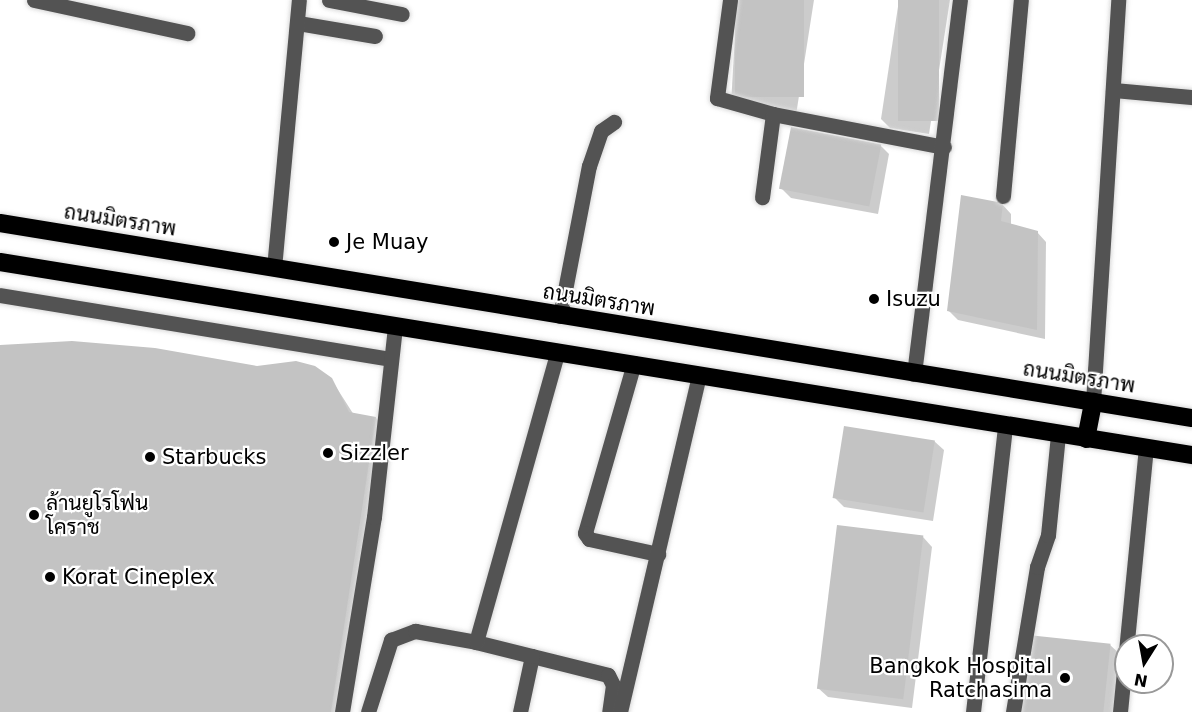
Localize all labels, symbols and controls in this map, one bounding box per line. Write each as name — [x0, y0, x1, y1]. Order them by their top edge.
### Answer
street label: ถนนมิตรภาพ — [62, 199, 178, 241]
place label: Je Muay — [346, 229, 429, 255]
marker: Je Muay — [327, 235, 341, 249]
street label: ถนนมิตรภาพ — [541, 279, 657, 321]
place label: Isuzu — [886, 286, 941, 312]
marker: Isuzu — [867, 292, 881, 306]
street label: ถนนมิตรภาพ — [1021, 356, 1137, 398]
place label: Sizzler — [340, 440, 409, 466]
place label: Starbucks — [162, 444, 266, 470]
marker: Sizzler — [321, 446, 335, 460]
marker: Starbucks — [143, 450, 157, 464]
place label: ล้านยูโรโฟน โคราช — [46, 490, 148, 540]
marker: ล้านยูโรโฟน โคราช — [27, 508, 41, 522]
place label: Korat Cineplex — [62, 564, 215, 590]
marker: Korat Cineplex — [43, 570, 57, 584]
north arrow — [1114, 634, 1174, 694]
place label: Bangkok Hospital Ratchasima — [869, 653, 1052, 703]
marker: Bangkok Hospital Ratchasima — [1056, 669, 1074, 687]
text: N — [1132, 670, 1149, 691]

